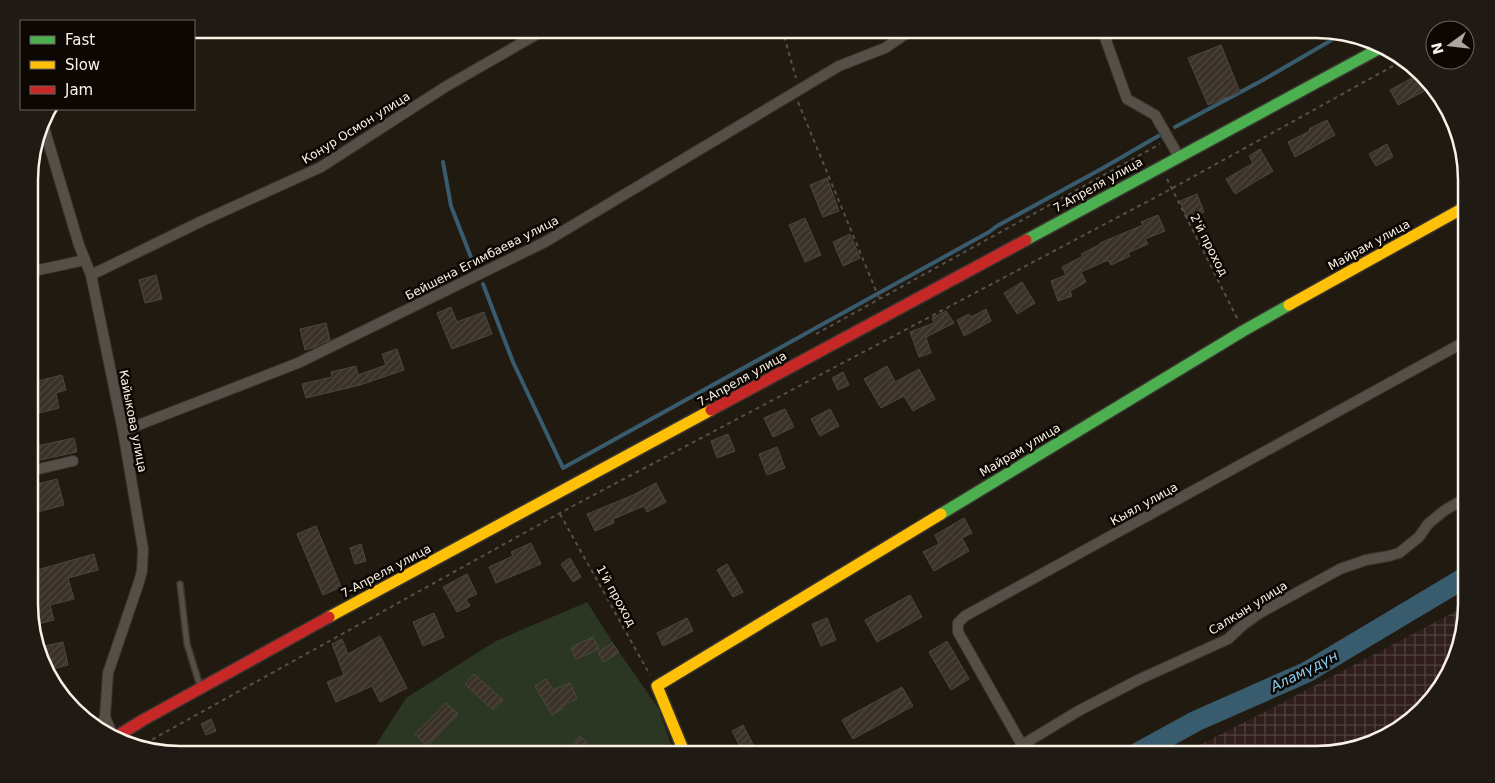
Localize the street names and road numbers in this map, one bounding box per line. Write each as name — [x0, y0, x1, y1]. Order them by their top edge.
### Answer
street label: Конур Осмон улица — [300, 89, 412, 167]
street label: 7-Апреля улица — [1051, 155, 1145, 215]
street label: 2'й проход — [1187, 211, 1231, 279]
street label: Бейшена Егимбаева улица — [403, 213, 561, 303]
street label: Майрам улица — [1326, 217, 1412, 273]
street label: 7-Апреля улица — [695, 349, 789, 409]
street label: Кайыкова улица — [116, 369, 150, 473]
street label: Майрам улица — [977, 420, 1063, 480]
street label: Кыял улица — [1108, 480, 1180, 528]
street label: 7-Апреля улица — [339, 541, 433, 601]
street label: 1'й проход — [593, 563, 639, 629]
street label: Салкын улица — [1206, 578, 1290, 638]

